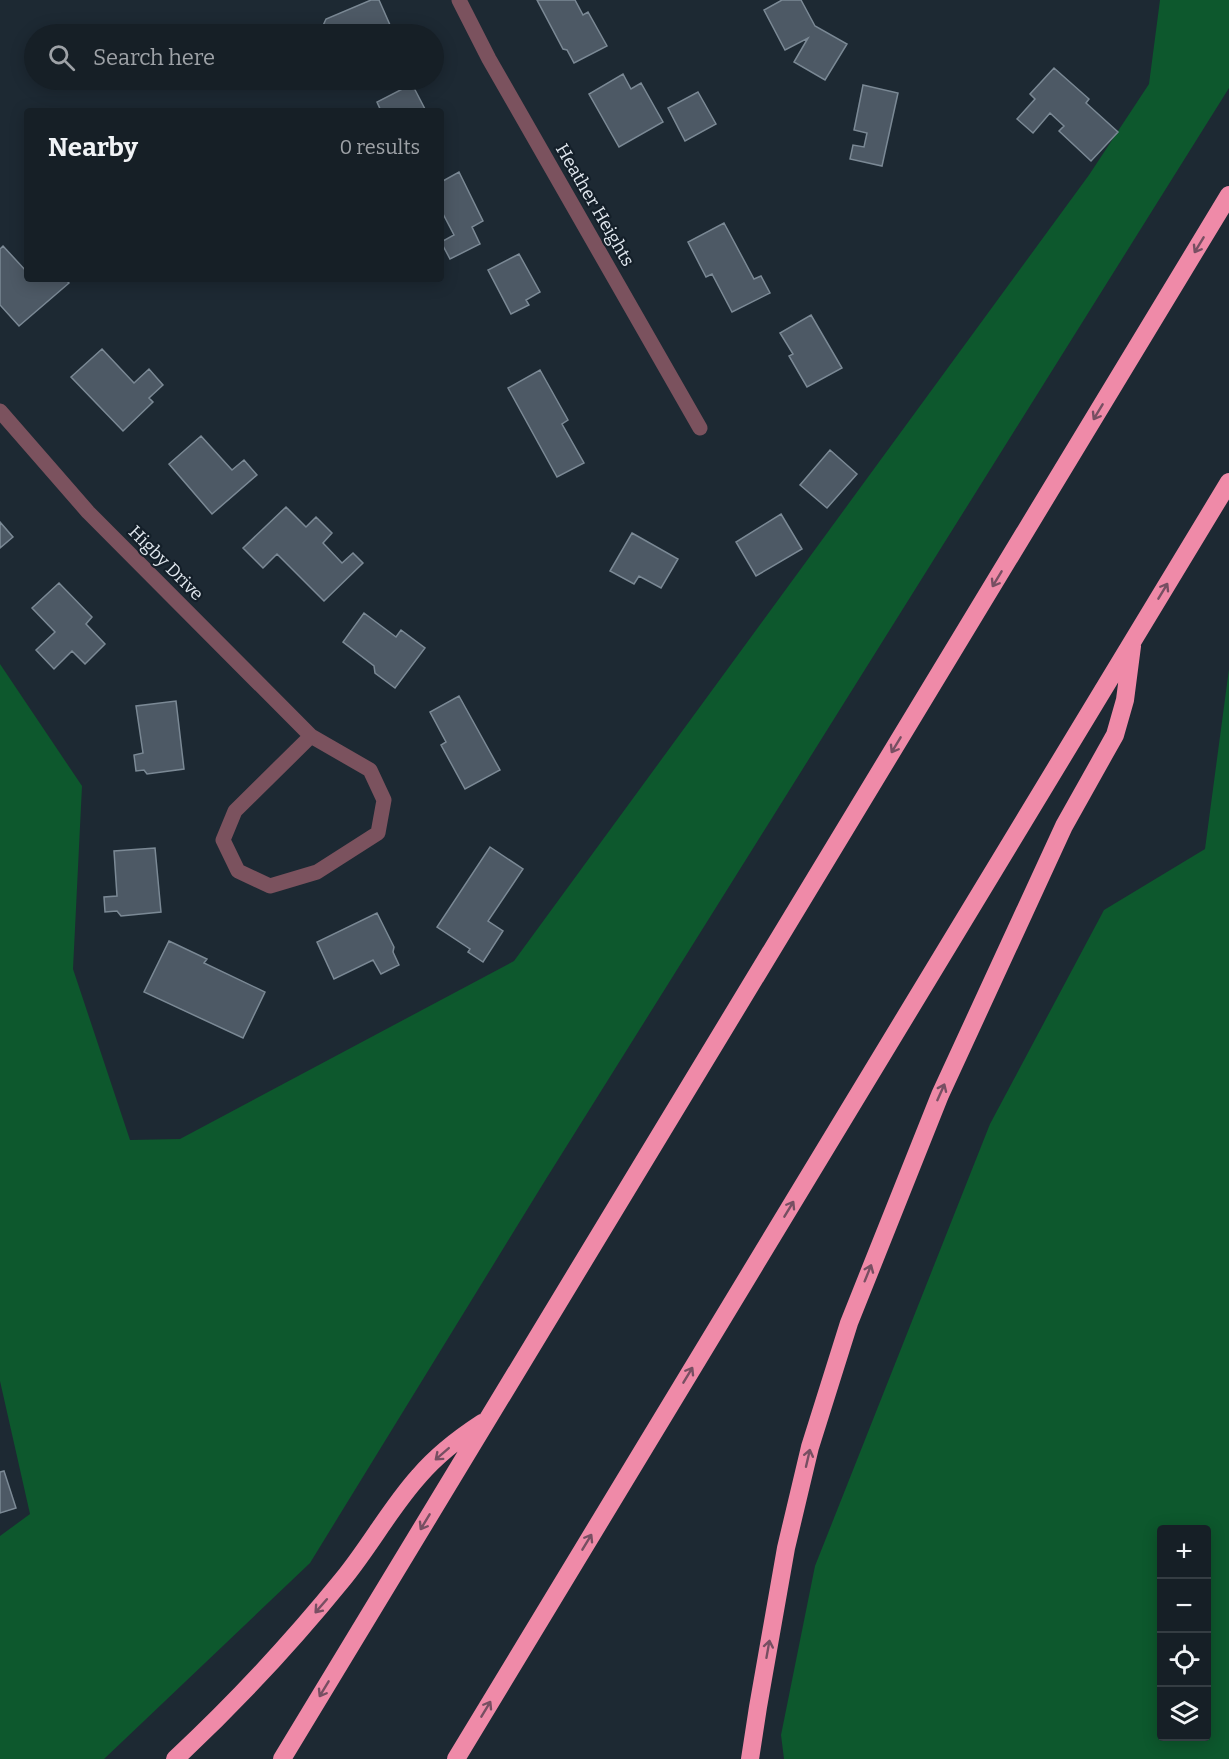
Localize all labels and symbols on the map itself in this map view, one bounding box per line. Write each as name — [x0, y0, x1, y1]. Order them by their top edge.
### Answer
street label: Heather Heights — [551, 140, 639, 270]
one-way arrow — [1192, 236, 1204, 253]
one-way arrow — [1091, 403, 1103, 420]
street label: Higby Drive — [124, 521, 208, 605]
one-way arrow — [990, 570, 1002, 587]
one-way arrow — [1157, 583, 1169, 600]
one-way arrow — [889, 736, 901, 753]
one-way arrow — [936, 1084, 948, 1102]
one-way arrow — [784, 1201, 796, 1218]
one-way arrow — [863, 1264, 874, 1283]
one-way arrow — [683, 1367, 695, 1384]
one-way arrow — [435, 1447, 450, 1461]
one-way arrow — [802, 1449, 814, 1468]
one-way arrow — [419, 1513, 431, 1530]
one-way arrow — [582, 1534, 594, 1551]
one-way arrow — [314, 1598, 327, 1614]
one-way arrow — [763, 1640, 774, 1659]
one-way arrow — [318, 1680, 330, 1697]
one-way arrow — [481, 1701, 493, 1718]

